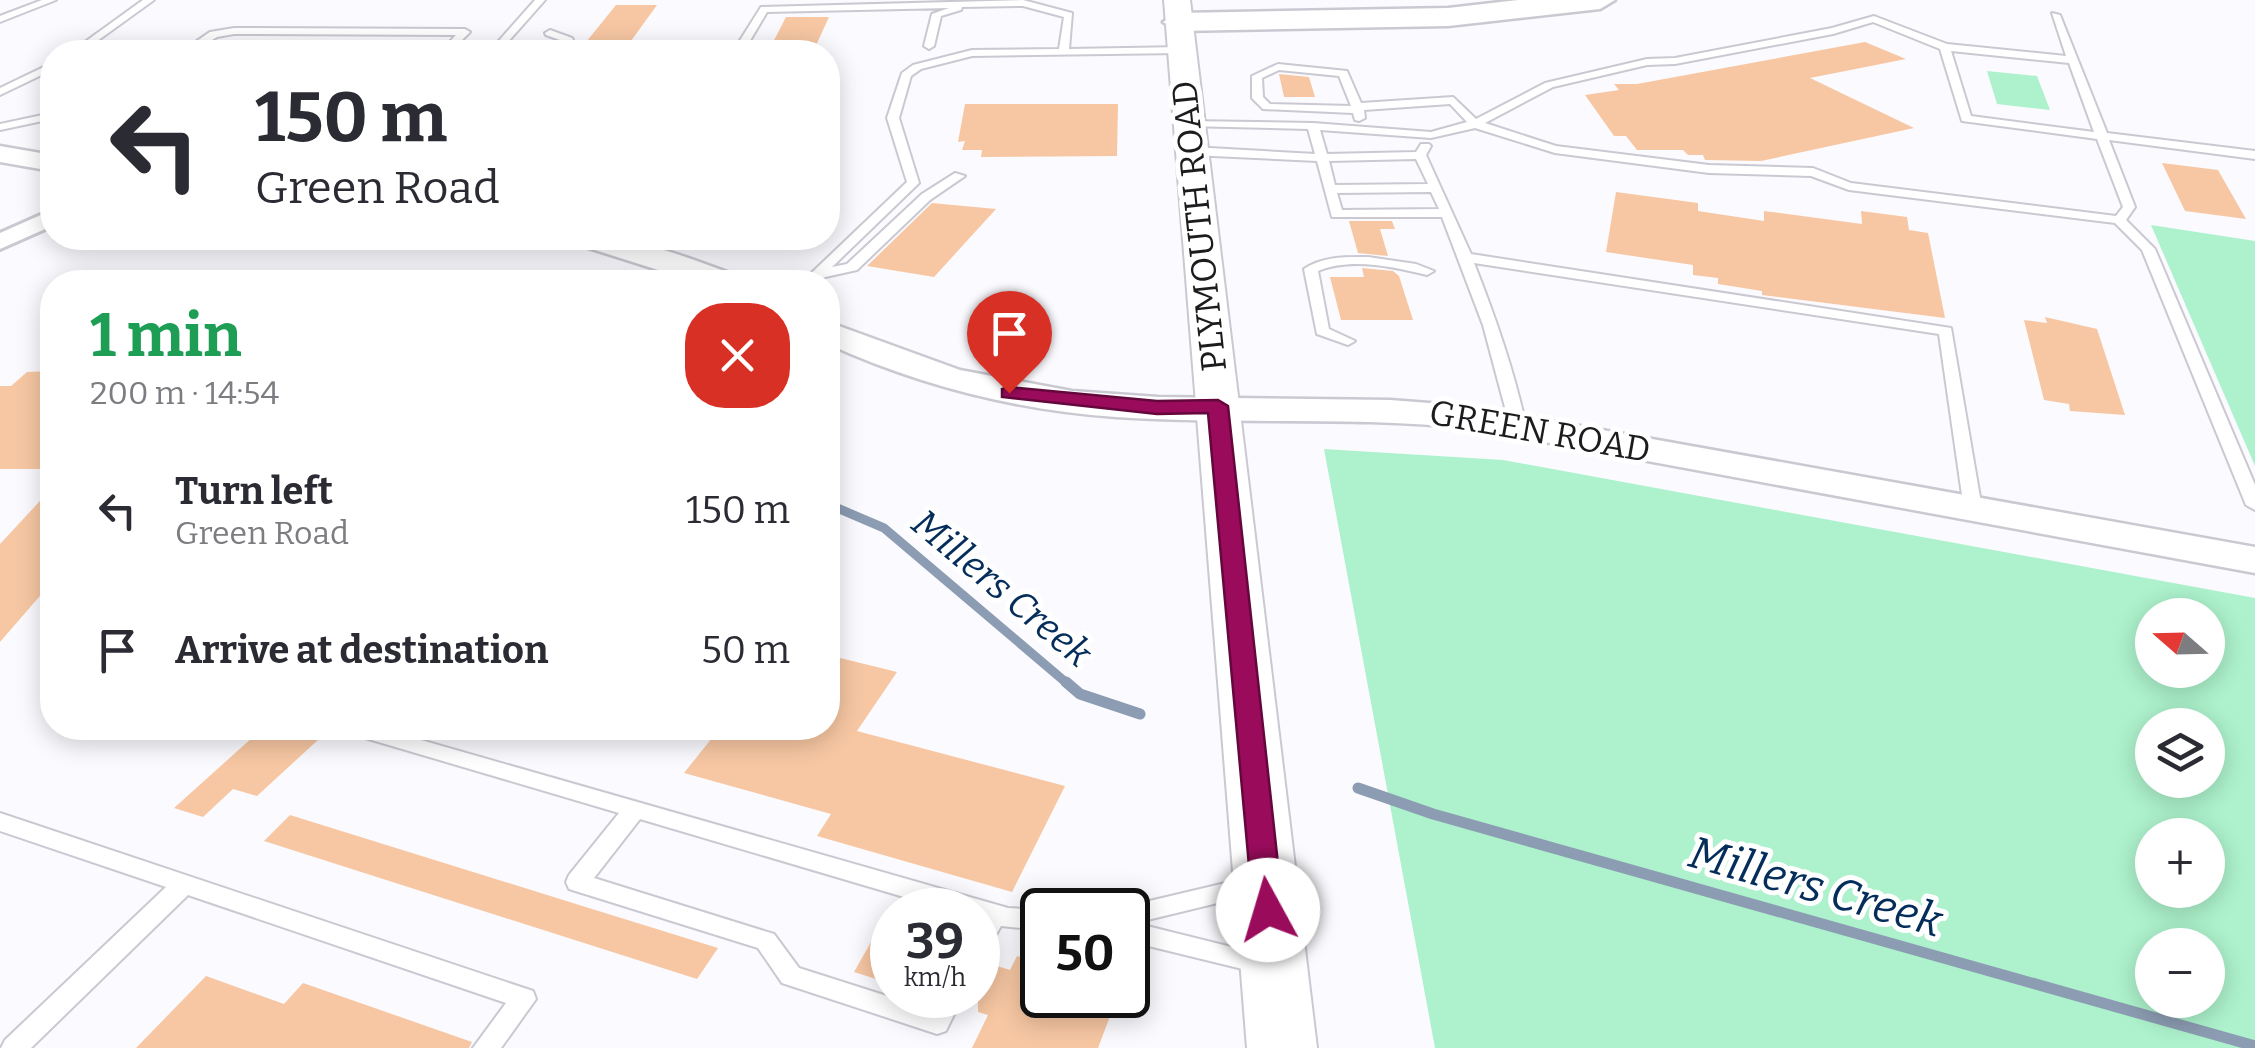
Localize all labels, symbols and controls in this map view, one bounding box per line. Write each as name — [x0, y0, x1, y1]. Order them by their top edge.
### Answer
text: 150 m — [255, 76, 447, 160]
street label: PLYMOUTH ROAD — [1163, 79, 1235, 373]
icon: left — [90, 80, 220, 210]
text: Green Road — [255, 161, 500, 215]
pin — [967, 291, 1052, 394]
text: 1 min — [90, 300, 242, 372]
button: close — [685, 303, 790, 408]
icon: arrive — [982, 306, 1037, 361]
text: 200 m · 14:54 — [90, 374, 279, 412]
street label: GREEN ROAD — [1426, 391, 1654, 471]
text: Turn left — [175, 468, 333, 514]
icon: left — [90, 483, 145, 538]
text: 150 m — [686, 487, 790, 533]
water label: Millers Creek — [903, 500, 1101, 677]
text: Green Road — [175, 514, 349, 552]
north arrow — [2135, 598, 2225, 688]
map controls — [2135, 598, 2225, 1018]
icon: arrive — [90, 623, 145, 678]
text: Arrive at destination — [175, 627, 548, 673]
text: 50 m — [701, 627, 790, 673]
button: layers — [2135, 708, 2225, 798]
button: + — [2135, 818, 2225, 908]
water label: Millers Creek — [1683, 825, 1949, 949]
position arrow — [1216, 858, 1320, 962]
speed limit sign: 50 — [1020, 888, 1150, 1018]
text: 39 — [906, 911, 964, 971]
button: − — [2135, 928, 2225, 1018]
text: km/h — [904, 963, 966, 993]

